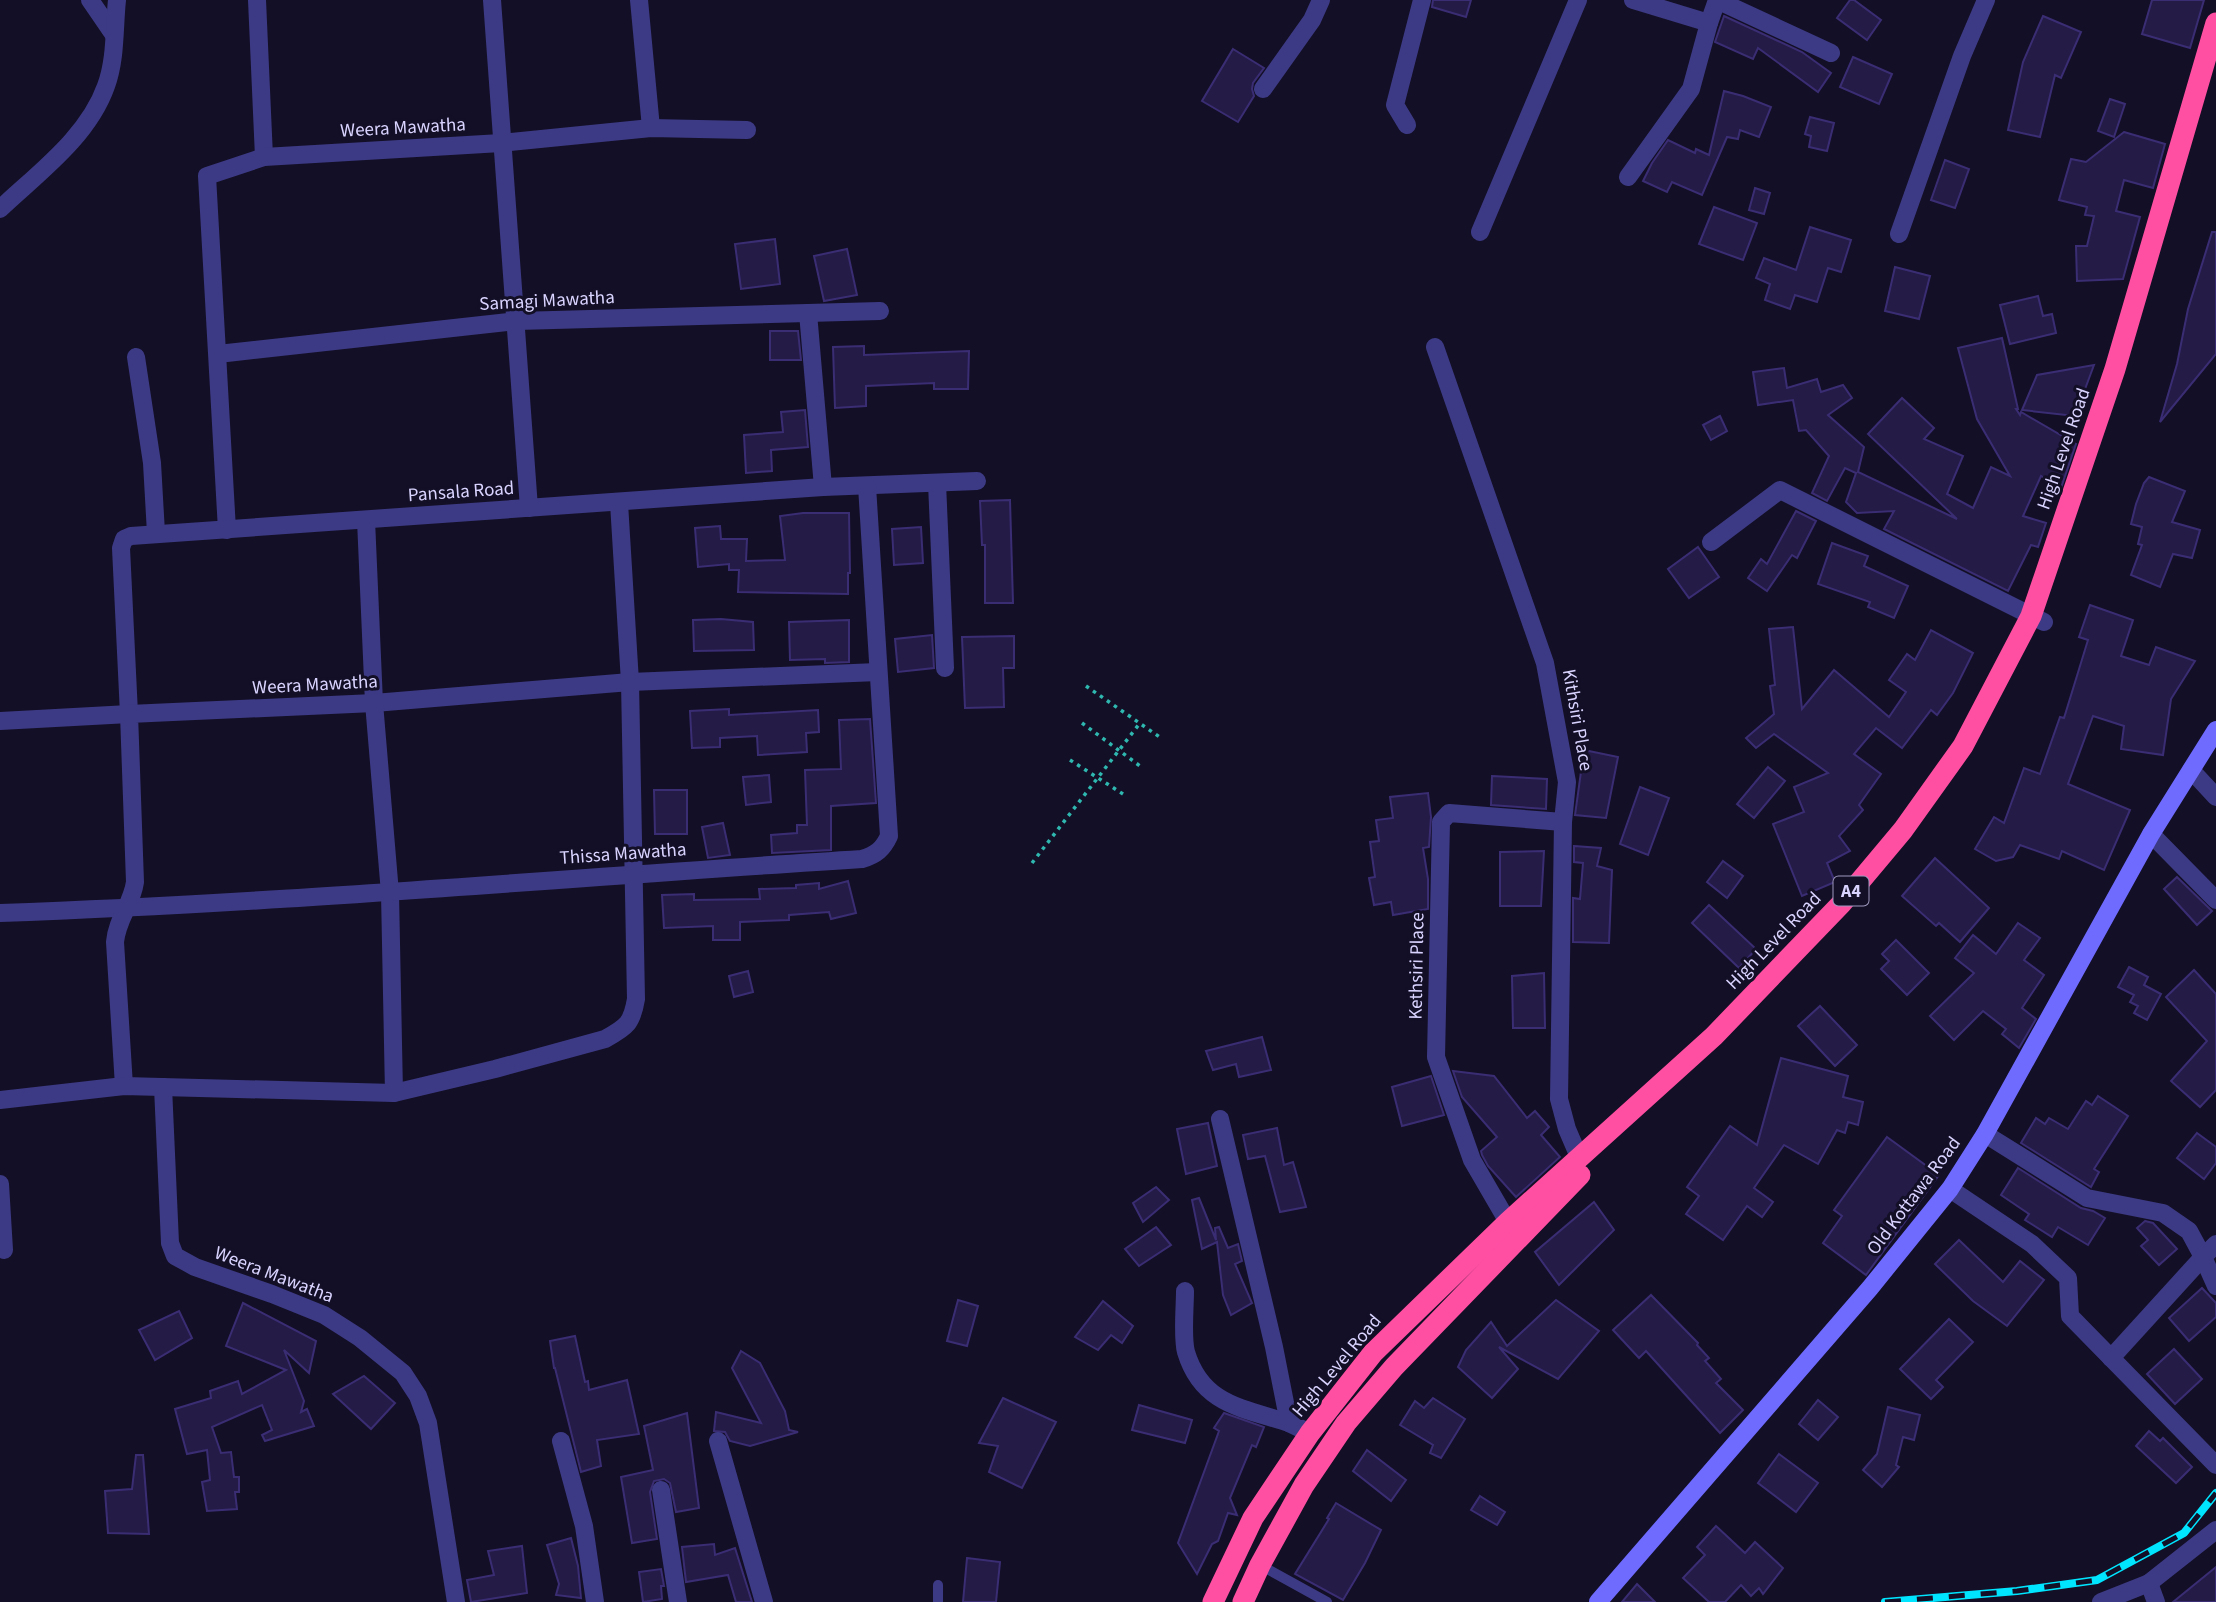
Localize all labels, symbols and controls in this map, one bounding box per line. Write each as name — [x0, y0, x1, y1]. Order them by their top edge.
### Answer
street label: Weera Mawatha — [339, 111, 467, 145]
street label: Samagi Mawatha — [479, 284, 615, 318]
street label: High Level Road — [2031, 385, 2097, 513]
street label: Pansala Road — [407, 475, 515, 509]
street label: Kithsiri Place — [1555, 667, 1599, 773]
street label: Weera Mawatha — [251, 668, 379, 702]
street label: Thissa Mawatha — [559, 836, 687, 872]
road number: A4 — [1834, 876, 1868, 906]
street label: High Level Road — [1720, 886, 1828, 996]
street label: Kethsiri Place — [1403, 912, 1431, 1020]
street label: Old Kottawa Road — [1861, 1131, 1967, 1261]
street label: Weera Mawatha — [210, 1240, 338, 1310]
street label: High Level Road — [1286, 1309, 1388, 1423]

